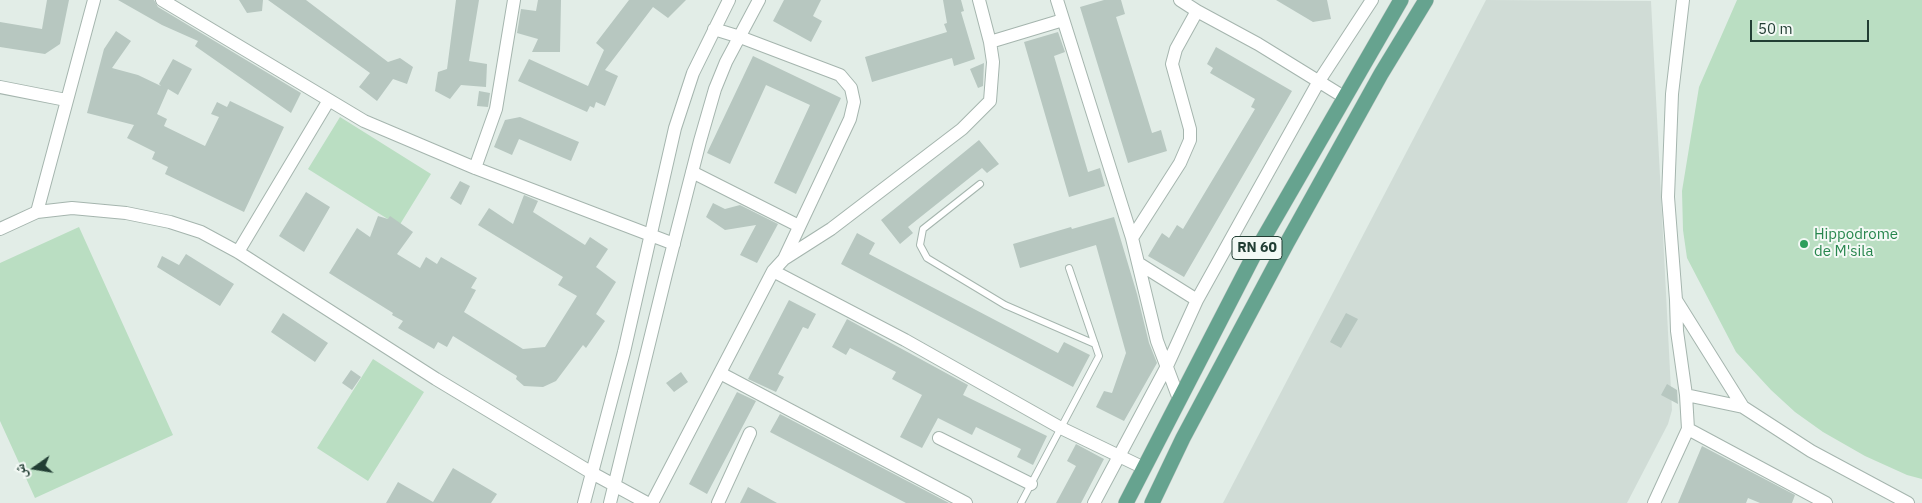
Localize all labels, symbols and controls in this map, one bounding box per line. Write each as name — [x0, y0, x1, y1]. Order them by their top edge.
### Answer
scale bar — [1752, 10, 1871, 42]
text: 50 m — [1758, 19, 1793, 38]
place label: Hippodrome de M'sila — [1814, 226, 1898, 261]
road number: RN 60 — [1232, 237, 1282, 260]
marker: Hippodrome de M'sila — [1798, 238, 1810, 250]
north arrow — [10, 443, 60, 493]
text: ش — [10, 462, 31, 481]

